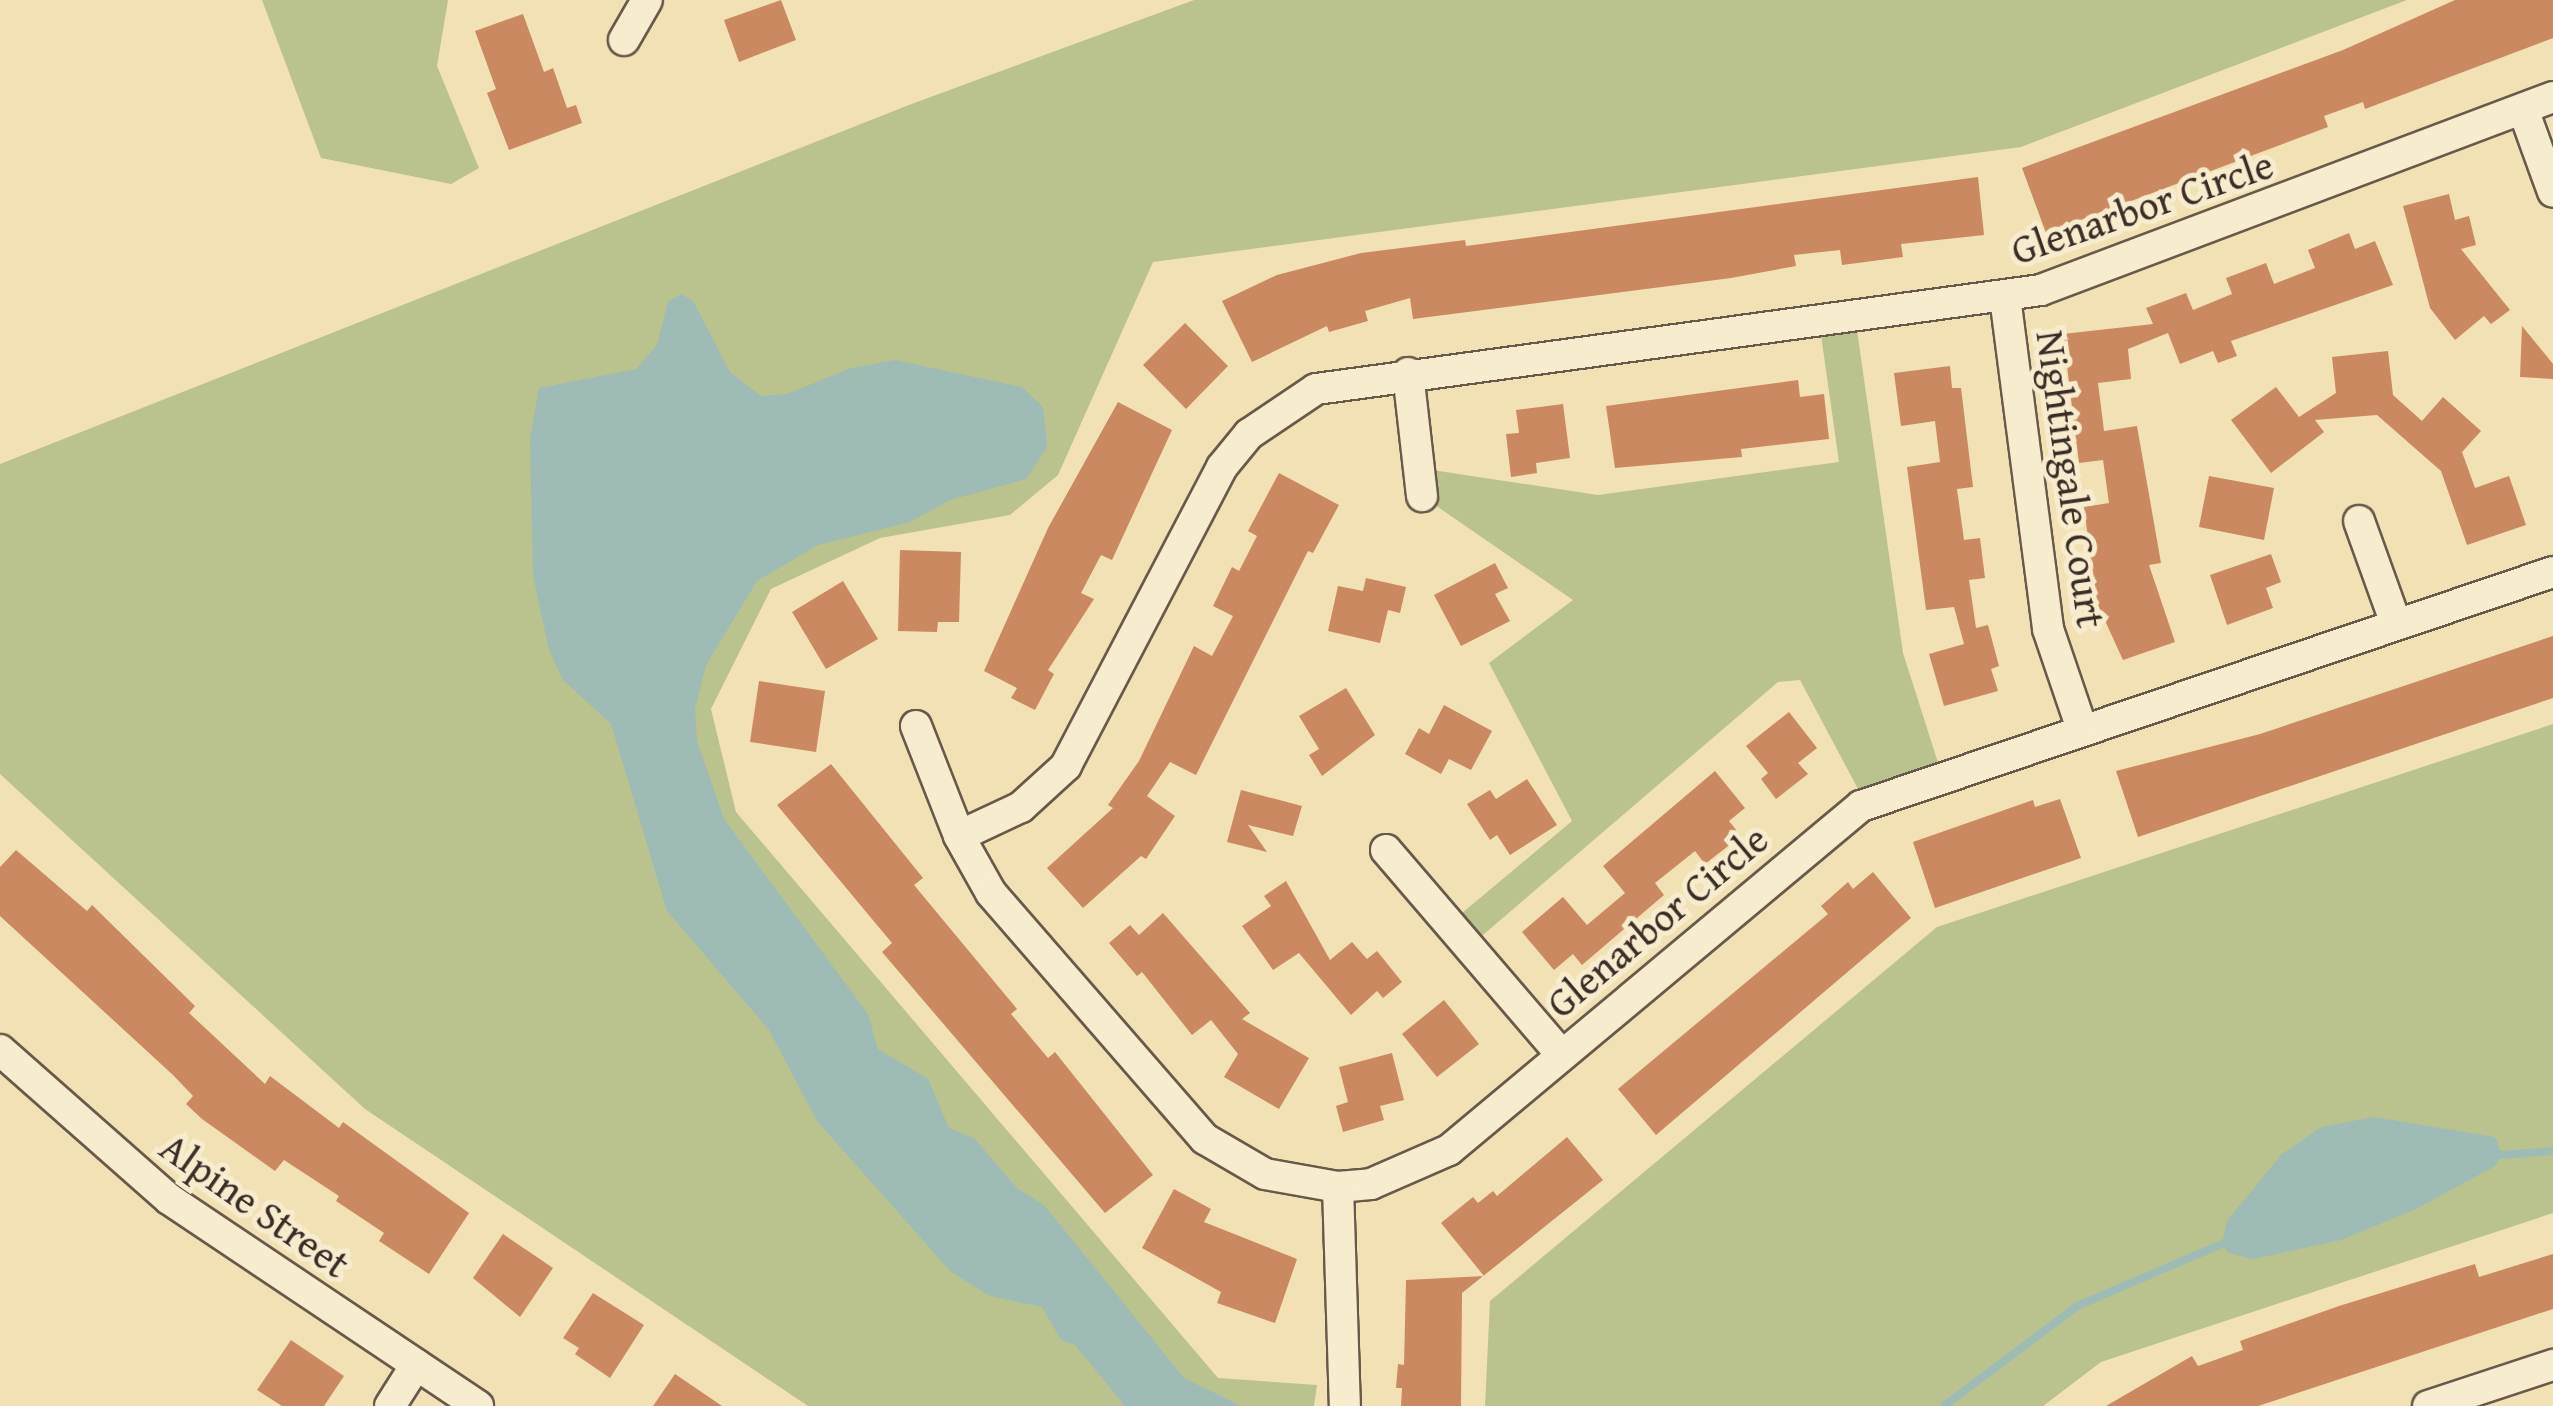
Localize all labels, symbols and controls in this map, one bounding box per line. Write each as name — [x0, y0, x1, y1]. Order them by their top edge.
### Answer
street label: Glenarbor Circle — [2005, 140, 2279, 274]
street label: Nightingale Court — [2026, 327, 2116, 631]
street label: Glenarbor Circle — [1537, 815, 1777, 1027]
street label: Alpine Street — [151, 1122, 359, 1288]

